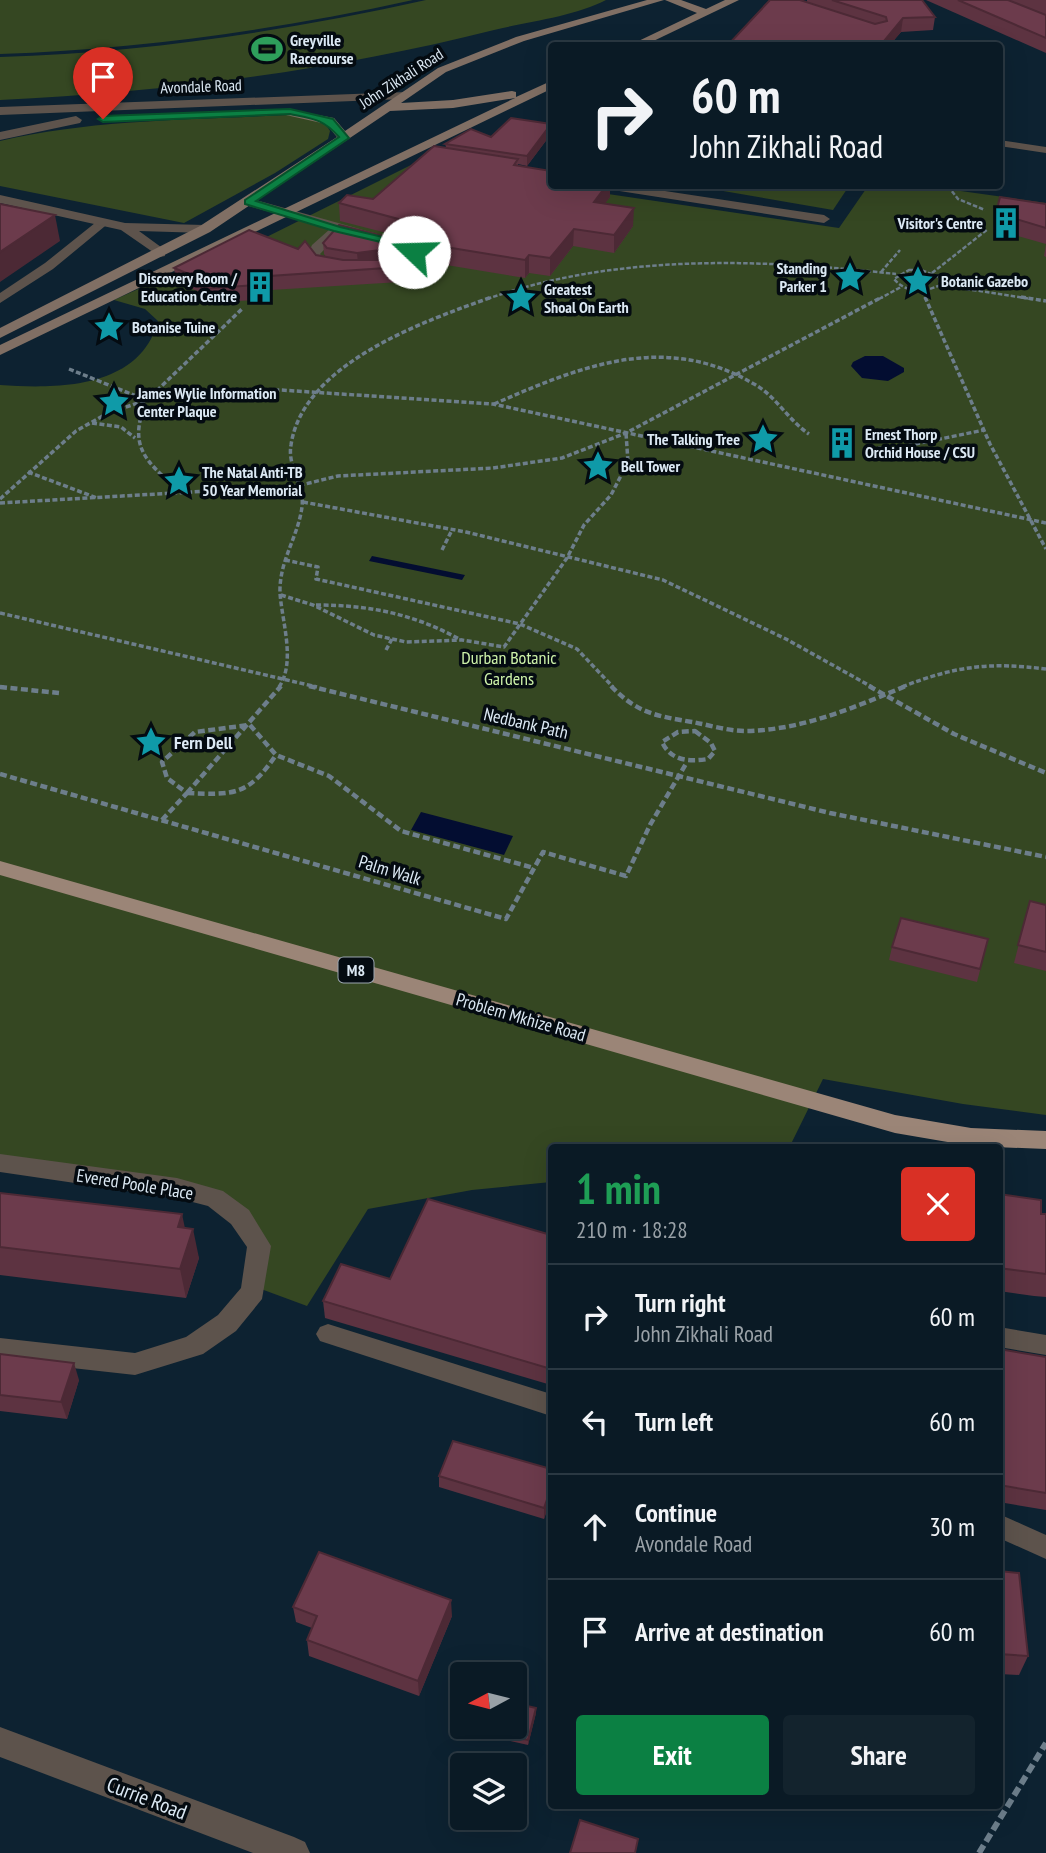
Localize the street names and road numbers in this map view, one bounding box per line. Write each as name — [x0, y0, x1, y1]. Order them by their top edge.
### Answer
street label: John Zikhali Road — [354, 43, 447, 113]
street label: Avondale Road — [160, 75, 242, 97]
street label: Nedbank Path — [482, 702, 570, 744]
street label: Palm Walk — [356, 850, 424, 890]
road number: M8 — [338, 958, 374, 982]
street label: Problem Mkhize Road — [454, 988, 588, 1046]
street label: Evered Poole Place — [75, 1163, 195, 1205]
street label: Currie Road — [103, 1770, 191, 1826]

